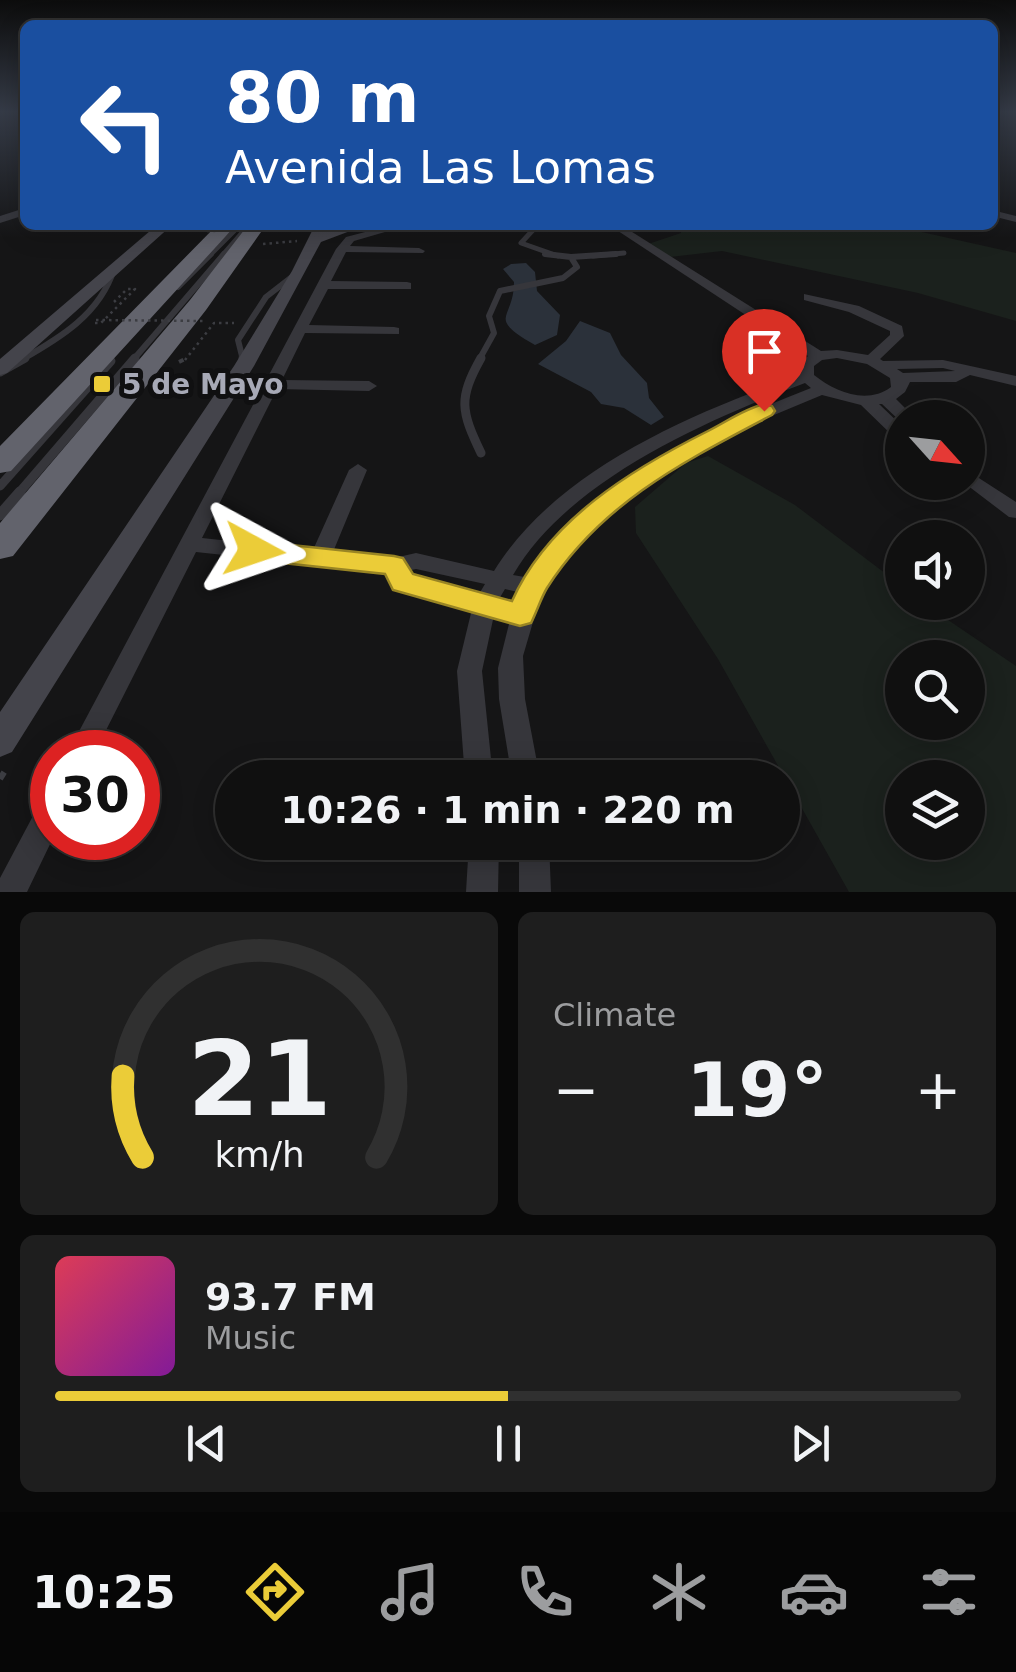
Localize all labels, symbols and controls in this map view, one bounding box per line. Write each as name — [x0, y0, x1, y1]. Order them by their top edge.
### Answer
text: 80 m — [225, 57, 420, 139]
icon: left — [60, 60, 190, 190]
text: Avenida Las Lomas — [225, 141, 656, 194]
pin — [722, 309, 807, 412]
icon: arrive — [737, 324, 792, 379]
place label: 5 de Mayo — [122, 368, 283, 401]
marker: 5 de Mayo — [91, 373, 113, 395]
north arrow — [885, 400, 985, 500]
map controls — [885, 400, 985, 860]
position arrow — [202, 498, 306, 602]
button: sound — [885, 520, 985, 620]
button: search — [885, 640, 985, 740]
speed limit sign: 30 — [30, 730, 160, 860]
button: layers — [885, 760, 985, 860]
text: 10:26 · 1 min · 220 m — [280, 788, 735, 832]
text: Climate — [553, 996, 676, 1034]
text: 21 — [187, 1018, 331, 1140]
text: 19° — [686, 1046, 828, 1134]
text: − — [553, 1058, 599, 1122]
text: + — [915, 1058, 961, 1122]
text: km/h — [214, 1134, 304, 1175]
text: 93.7 FM — [205, 1275, 376, 1319]
text: Music — [205, 1319, 296, 1357]
icon: previous — [179, 1416, 234, 1471]
icon: pause — [481, 1416, 536, 1471]
icon: next — [783, 1416, 838, 1471]
icon: directions — [240, 1557, 310, 1627]
icon: music — [375, 1557, 445, 1627]
icon: phone — [510, 1557, 580, 1627]
icon: climate — [644, 1557, 714, 1627]
icon: car — [779, 1557, 849, 1627]
icon: filters — [914, 1557, 984, 1627]
text: 10:25 — [32, 1566, 176, 1619]

